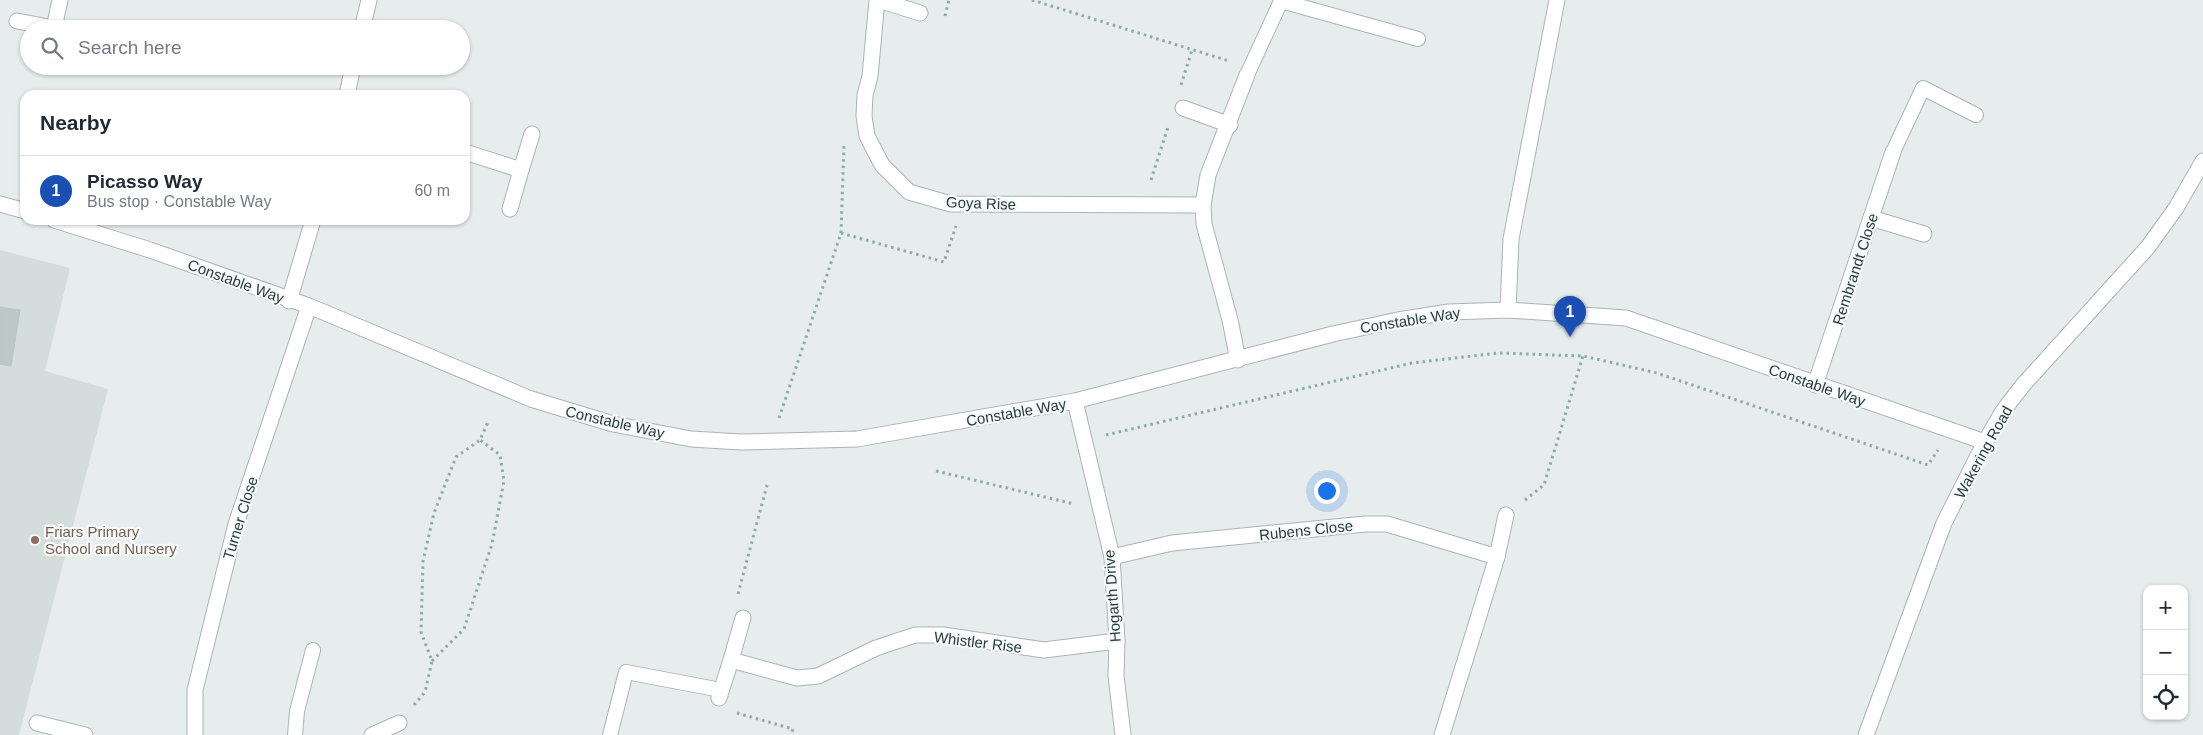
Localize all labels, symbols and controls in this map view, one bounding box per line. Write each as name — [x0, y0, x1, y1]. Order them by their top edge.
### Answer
search box — [20, 20, 470, 75]
icon: search — [38, 34, 66, 62]
text: Search here — [78, 37, 182, 58]
text: Nearby — [40, 111, 111, 134]
text: Picasso Way — [87, 171, 202, 192]
text: 1 — [52, 182, 60, 199]
text: 60 m — [414, 182, 450, 199]
text: Bus stop · Constable Way — [87, 193, 271, 210]
street label: Goya Rise — [946, 193, 1016, 213]
street label: Rembrandt Close — [1829, 211, 1881, 327]
street label: Constable Way — [186, 256, 287, 306]
pin: 1 — [1554, 296, 1586, 337]
street label: Constable Way — [1359, 304, 1462, 336]
street label: Constable Way — [1766, 360, 1868, 410]
street label: Constable Way — [965, 395, 1068, 429]
street label: Constable Way — [564, 402, 667, 442]
street label: Wakering Road — [1951, 403, 2015, 501]
street label: Turner Close — [219, 474, 261, 562]
your location — [1314, 478, 1340, 504]
street label: Rubens Close — [1258, 517, 1354, 543]
place label: Friars Primary School and Nursery — [45, 523, 177, 557]
marker: Friars Primary School and Nursery — [29, 534, 41, 546]
street label: Hogarth Drive — [1100, 549, 1124, 643]
map controls — [2143, 585, 2188, 720]
button: + — [2143, 585, 2188, 630]
street label: Whistler Rise — [933, 628, 1023, 656]
button: − — [2143, 630, 2188, 675]
button: locate — [2143, 675, 2188, 720]

